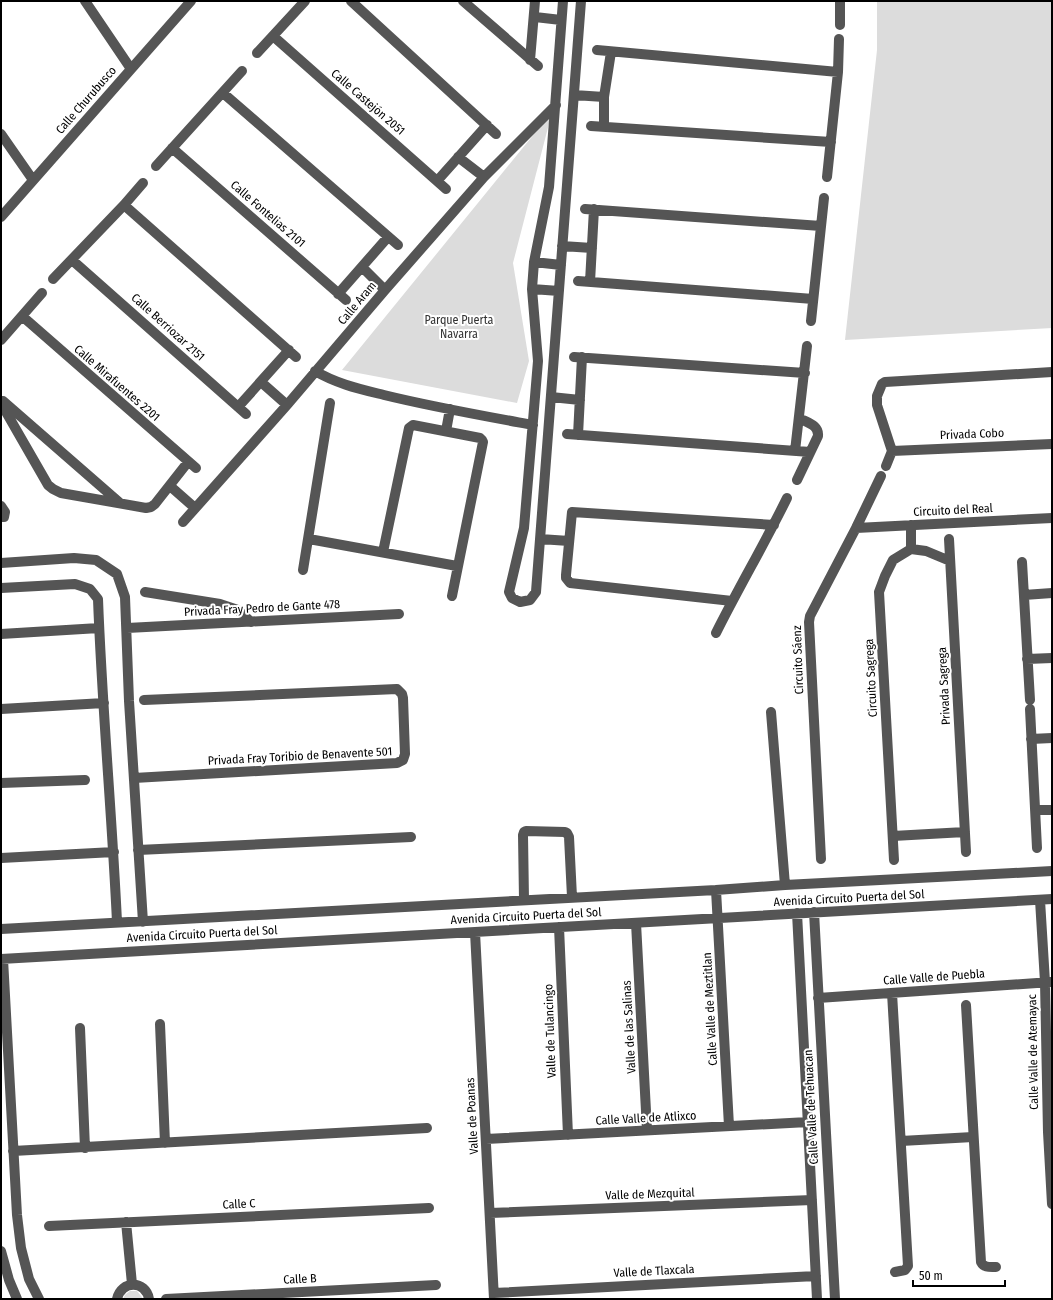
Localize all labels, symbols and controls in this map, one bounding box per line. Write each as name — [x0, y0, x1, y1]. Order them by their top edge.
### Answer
street label: Calle Churubusco — [53, 63, 119, 137]
street label: Calle Castejón 2051 — [328, 66, 408, 138]
street label: Calle Fontelias 2101 — [228, 178, 308, 250]
street label: Calle Aram — [335, 279, 379, 327]
street label: Calle Berriozar 2151 — [129, 290, 207, 364]
park label: Parque Puerta Navarra — [425, 313, 494, 341]
street label: Calle Mirafuentes 2201 — [71, 342, 163, 424]
street label: Privada Cobo — [940, 426, 1004, 442]
street label: Circuito del Real — [913, 501, 993, 519]
street label: Privada Fray Pedro de Gante 478 — [184, 597, 340, 619]
street label: Circuito Sáenz — [790, 625, 806, 695]
street label: Circuito Sagrega — [862, 638, 880, 718]
street label: Privada Sagrega — [935, 647, 953, 725]
street label: Privada Fray Toribio de Benavente 501 — [207, 744, 393, 768]
street label: Avenida Circuito Puerta del Sol — [773, 887, 925, 909]
street label: Avenida Circuito Puerta del Sol — [450, 905, 602, 927]
street label: Avenida Circuito Puerta del Sol — [126, 923, 278, 945]
street label: Calle Valle de Meztitlan — [700, 952, 720, 1066]
street label: Calle Valle de Puebla — [883, 966, 985, 988]
street label: Valle de las Salinas — [620, 980, 638, 1074]
street label: Valle de Tulancingo — [541, 984, 559, 1078]
street label: Calle Valle de Atemayac — [1025, 994, 1041, 1110]
street label: Calle Valle de Tehuacan — [801, 1049, 821, 1165]
street label: Valle de Poanas — [463, 1077, 481, 1155]
street label: Calle Valle de Atlixco — [595, 1108, 697, 1128]
street label: Valle de Mezquital — [605, 1185, 695, 1203]
street label: Calle C — [222, 1196, 256, 1212]
street label: Valle de Tlaxcala — [613, 1262, 695, 1280]
scale bar — [913, 1262, 1005, 1288]
text: 50 m — [919, 1269, 943, 1283]
street label: Calle B — [283, 1271, 317, 1287]

